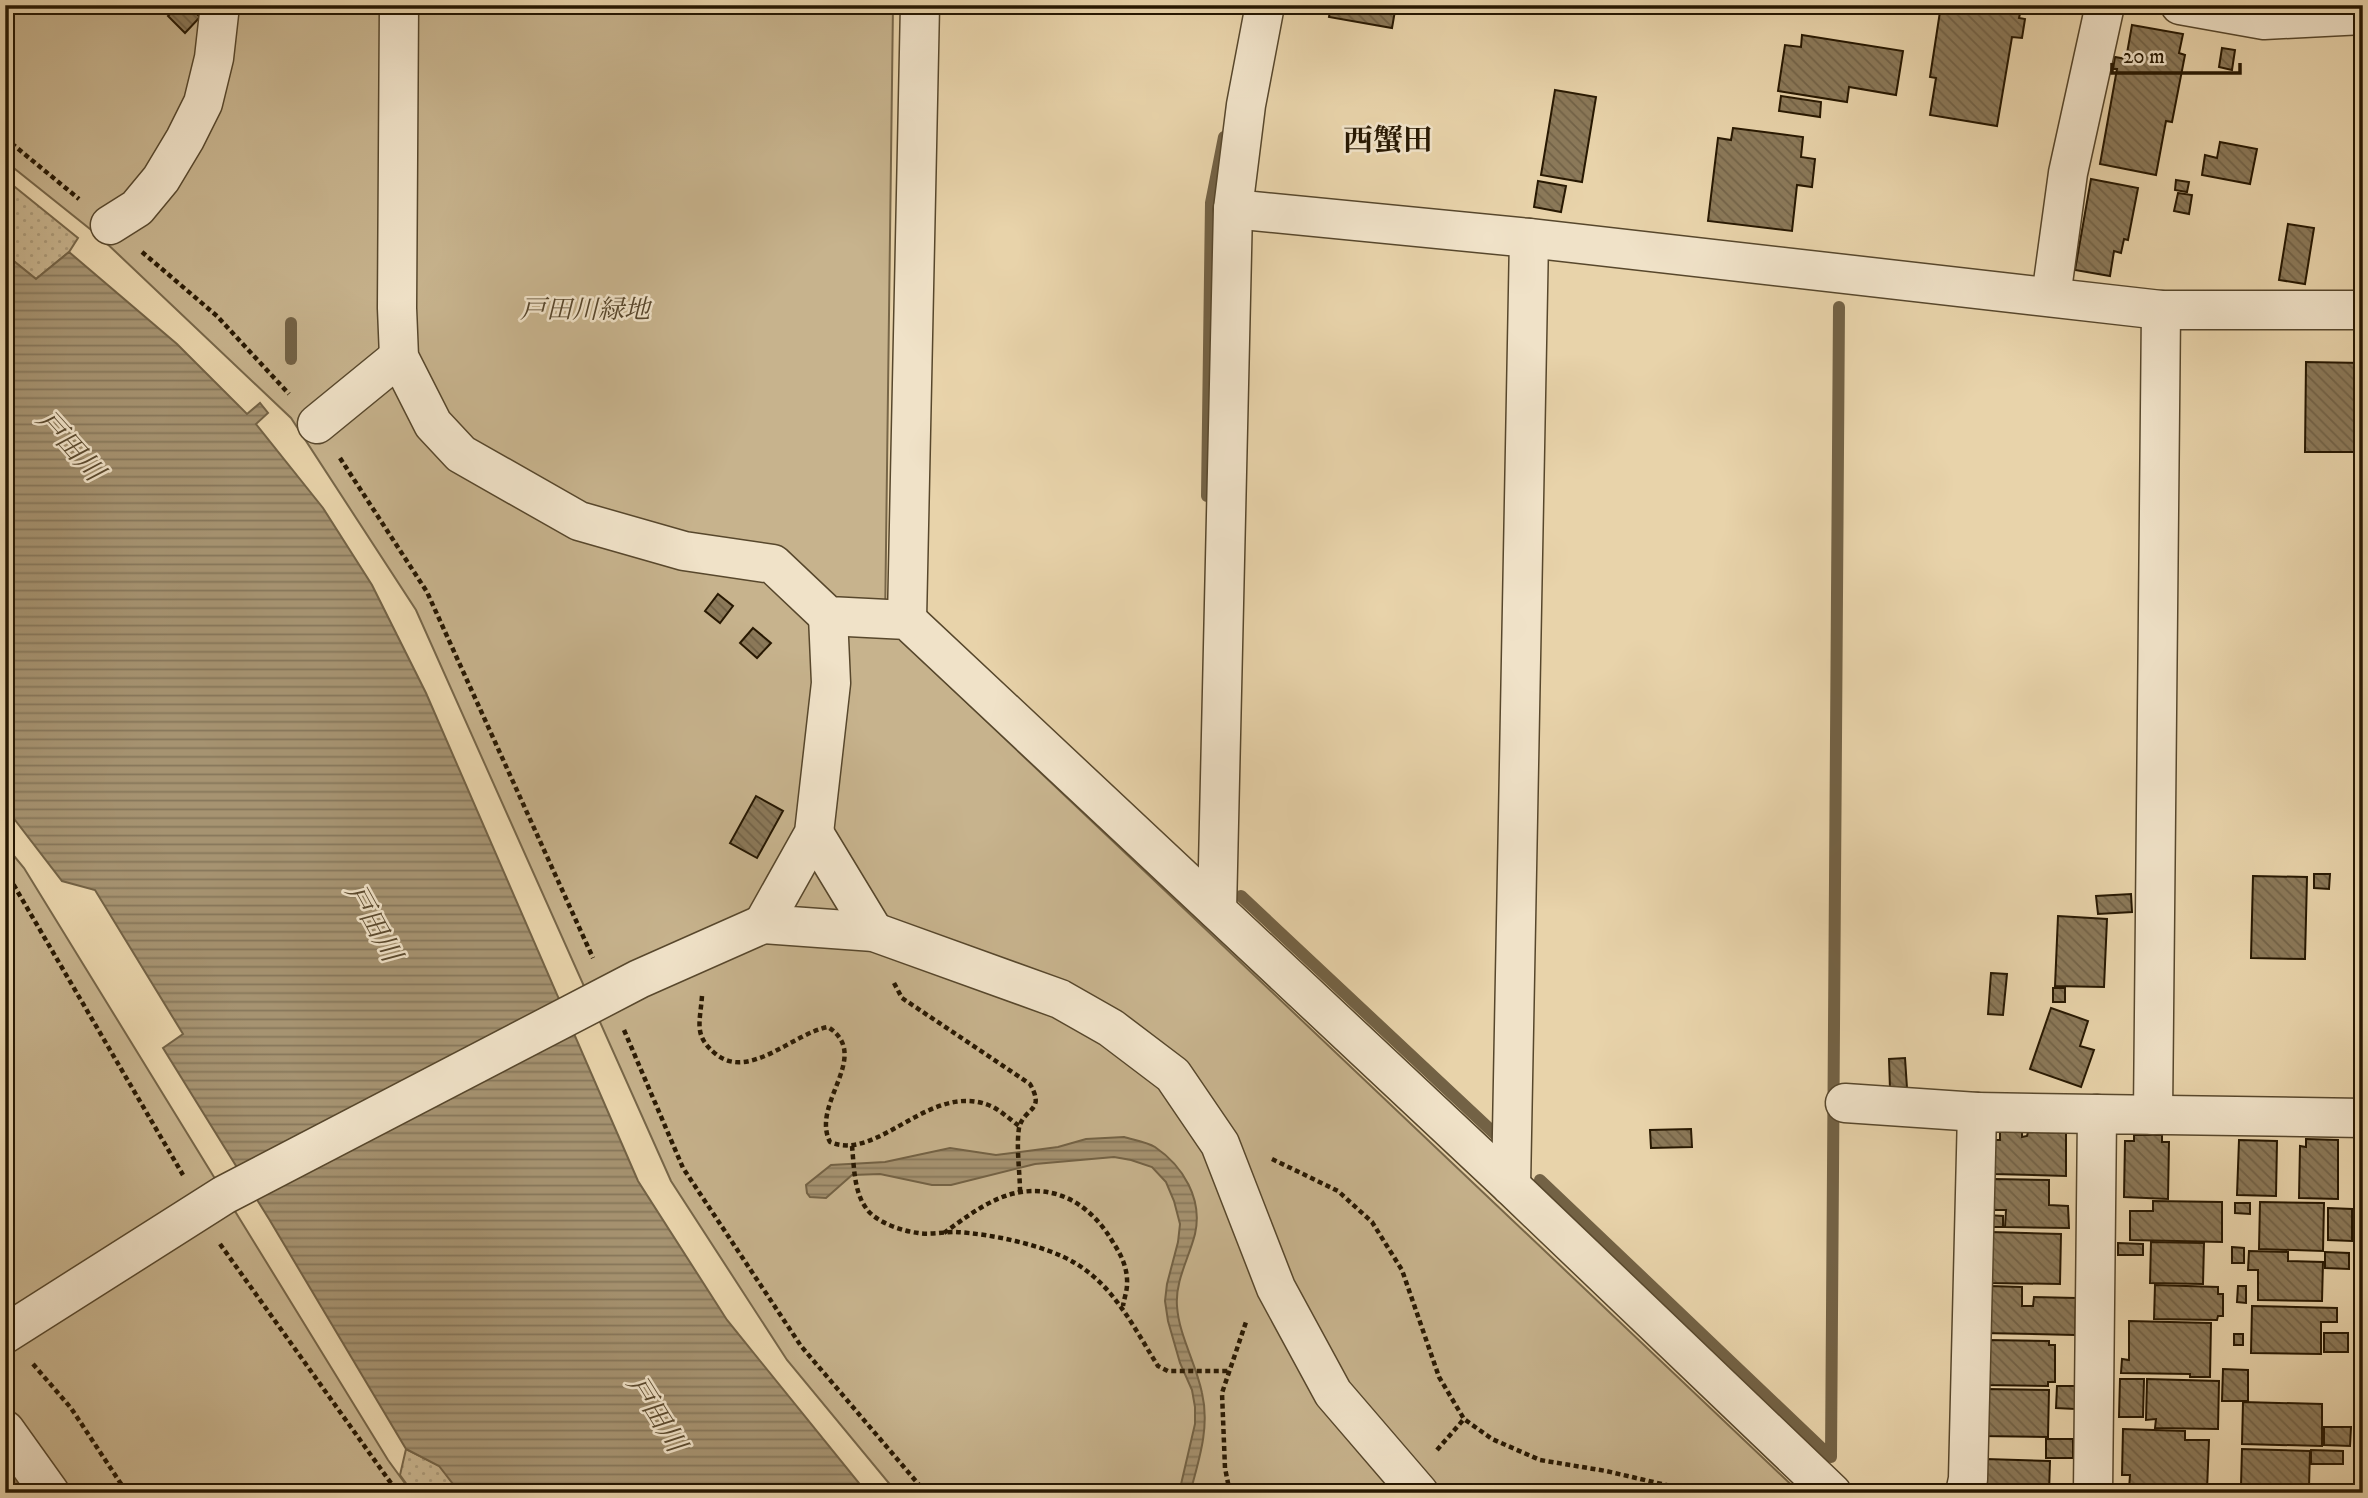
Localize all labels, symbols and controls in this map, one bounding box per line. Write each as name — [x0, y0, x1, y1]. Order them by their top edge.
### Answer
scale bar — [2112, 32, 2240, 76]
text: 20 m — [2123, 44, 2165, 70]
district label: 西蟹田 — [1343, 123, 1433, 160]
park label: 戸田川緑地 — [520, 294, 653, 327]
water label: 戸田川 — [29, 403, 113, 491]
water label: 戸田川 — [337, 878, 410, 971]
water label: 戸田川 — [619, 1369, 695, 1461]

